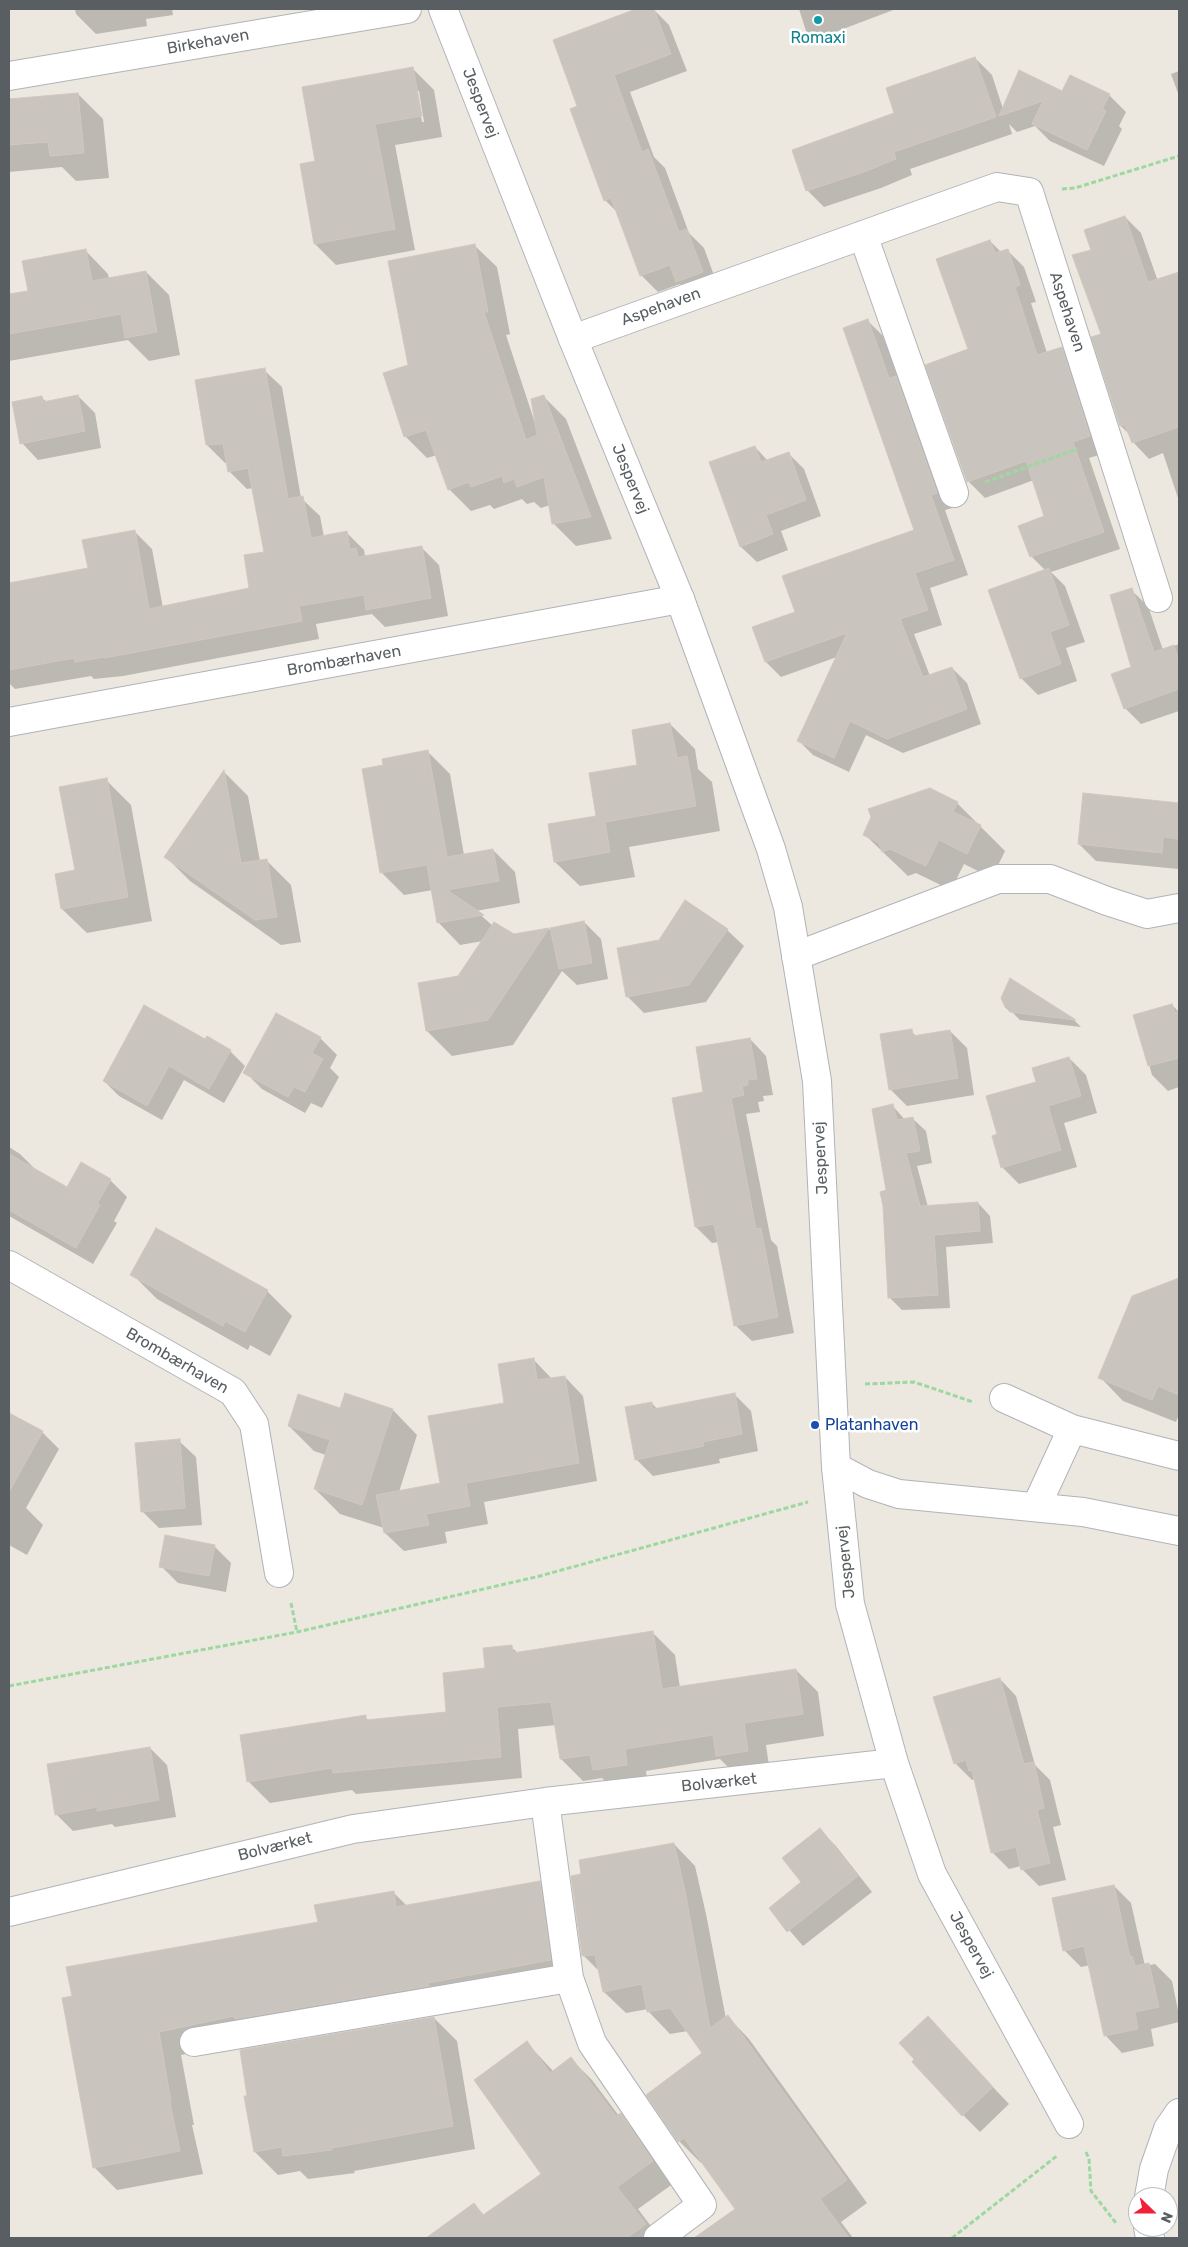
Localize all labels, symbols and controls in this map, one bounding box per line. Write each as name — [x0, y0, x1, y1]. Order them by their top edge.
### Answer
marker: Romaxi — [812, 14, 824, 26]
street label: Birkehaven — [165, 25, 251, 59]
place label: Romaxi — [790, 28, 846, 48]
street label: Jespervej — [458, 65, 502, 141]
street label: Aspehaven — [1045, 270, 1089, 354]
street label: Aspehaven — [619, 284, 703, 330]
street label: Jespervej — [607, 441, 653, 517]
street label: Brombærhaven — [285, 642, 403, 680]
street label: Jespervej — [809, 1121, 833, 1195]
street label: Brombærhaven — [122, 1324, 232, 1398]
place label: Platanhaven — [825, 1415, 918, 1435]
marker: Platanhaven — [809, 1419, 821, 1431]
street label: Jespervej — [833, 1524, 859, 1600]
street label: Bolværket — [680, 1769, 758, 1797]
street label: Bolværket — [236, 1829, 314, 1865]
street label: Jespervej — [945, 1908, 997, 1982]
north arrow — [1128, 2187, 1178, 2237]
text: N — [1157, 2210, 1176, 2225]

